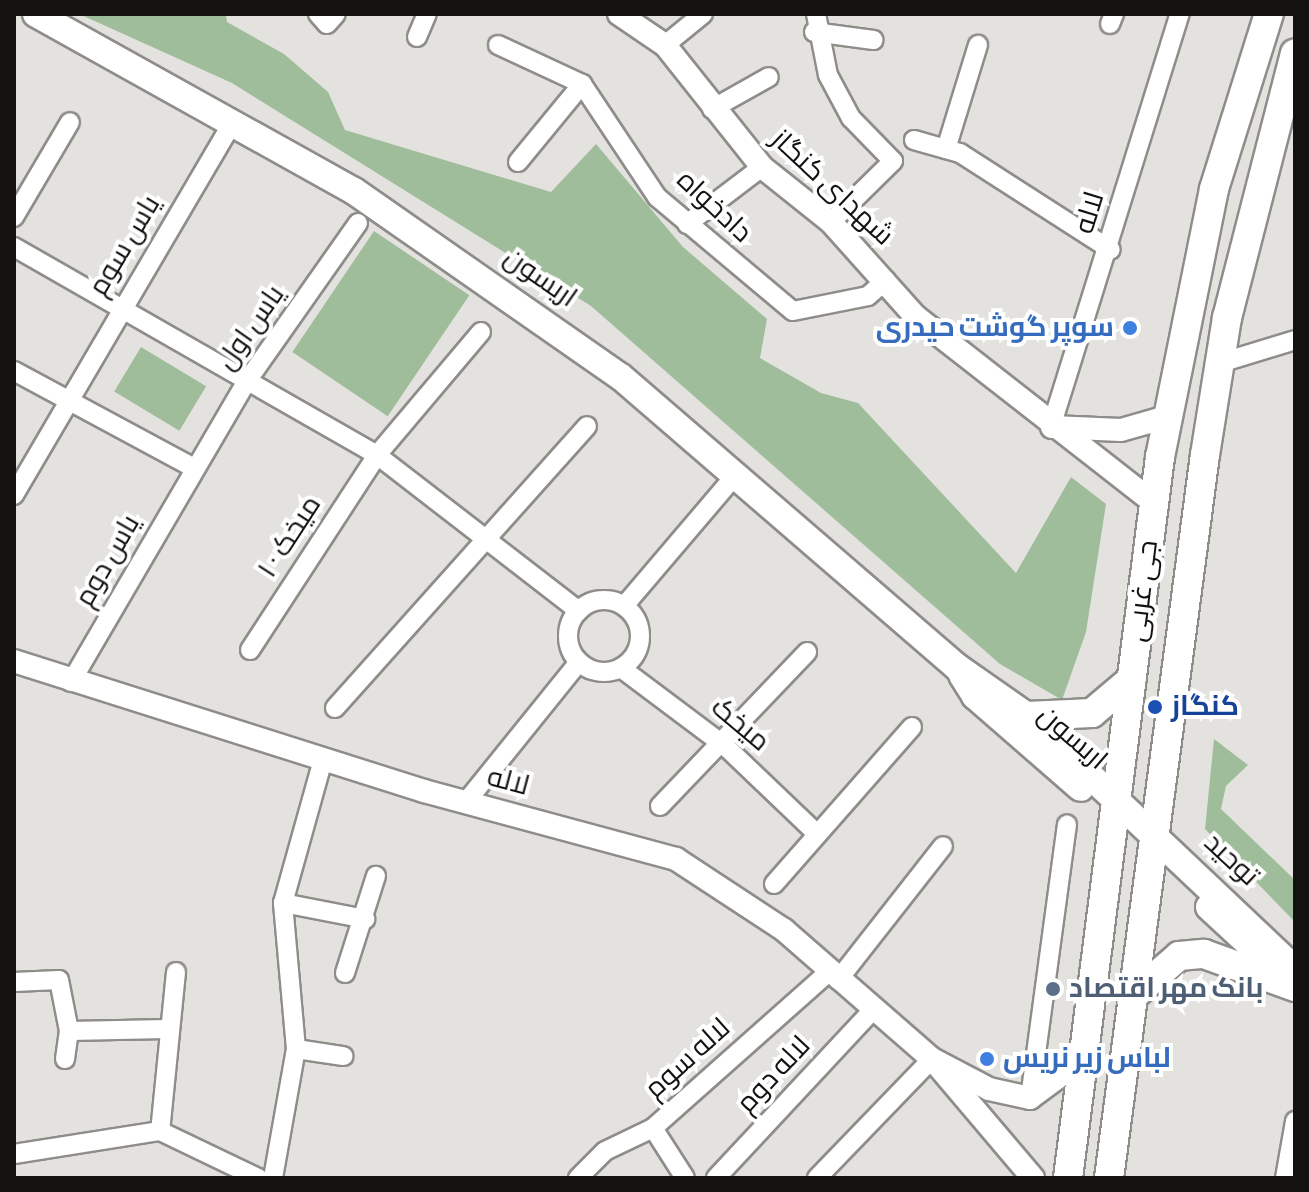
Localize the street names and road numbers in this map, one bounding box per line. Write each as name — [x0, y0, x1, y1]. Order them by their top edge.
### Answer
street label: شهدای کنگاز — [764, 123, 900, 253]
street label: دادخواه — [670, 164, 758, 250]
street label: لاله — [1068, 188, 1112, 238]
street label: یاس سوم — [82, 190, 168, 302]
street label: اریسون — [497, 241, 583, 315]
street label: یاس اول — [210, 279, 292, 377]
street label: میخک ۰ ۱ — [251, 490, 329, 584]
street label: یاس دوم — [68, 509, 148, 613]
street label: جی غربی — [1120, 538, 1166, 644]
street label: میخک — [704, 691, 776, 759]
street label: اریسون — [1030, 699, 1114, 777]
street label: لاله — [483, 760, 533, 804]
street label: توحید — [1197, 826, 1265, 894]
street label: لاله سوم — [638, 1012, 738, 1106]
street label: لاله دوم — [730, 1030, 818, 1120]

